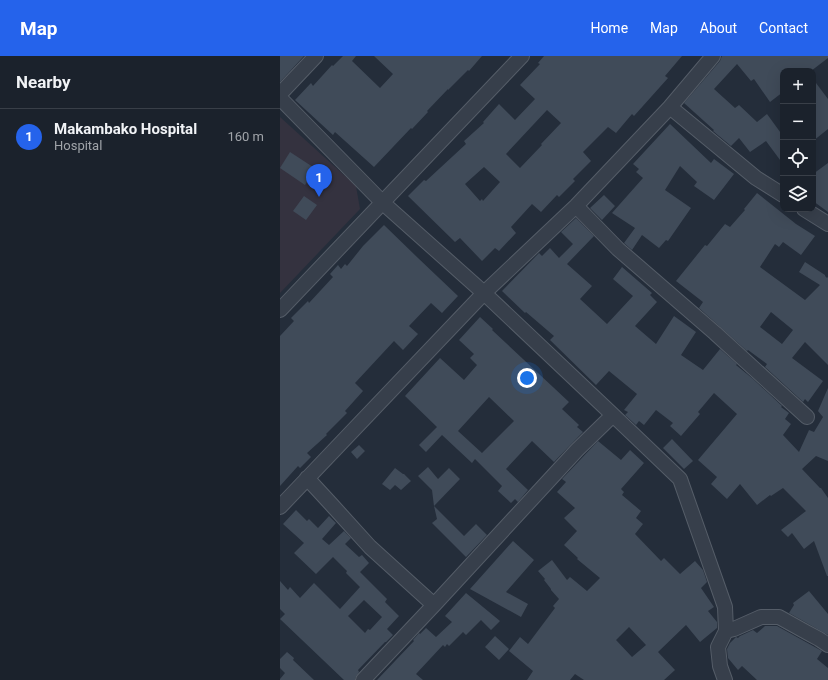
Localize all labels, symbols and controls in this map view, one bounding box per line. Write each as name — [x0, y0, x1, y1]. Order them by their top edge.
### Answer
text: Map — [20, 17, 58, 40]
text: Home — [590, 20, 628, 36]
text: Map — [650, 20, 678, 36]
text: About — [700, 20, 737, 36]
text: Contact — [759, 20, 808, 36]
map controls — [780, 68, 816, 212]
button: + — [780, 68, 816, 104]
text: Nearby — [16, 72, 71, 92]
button: − — [780, 104, 816, 140]
text: Makambako Hospital — [54, 120, 197, 138]
text: 1 — [25, 129, 33, 144]
text: 160 m — [227, 129, 264, 144]
text: Hospital — [54, 138, 102, 153]
button: locate — [780, 140, 816, 176]
pin: 1 — [306, 164, 332, 197]
button: layers — [780, 176, 816, 212]
your location — [517, 368, 537, 388]

